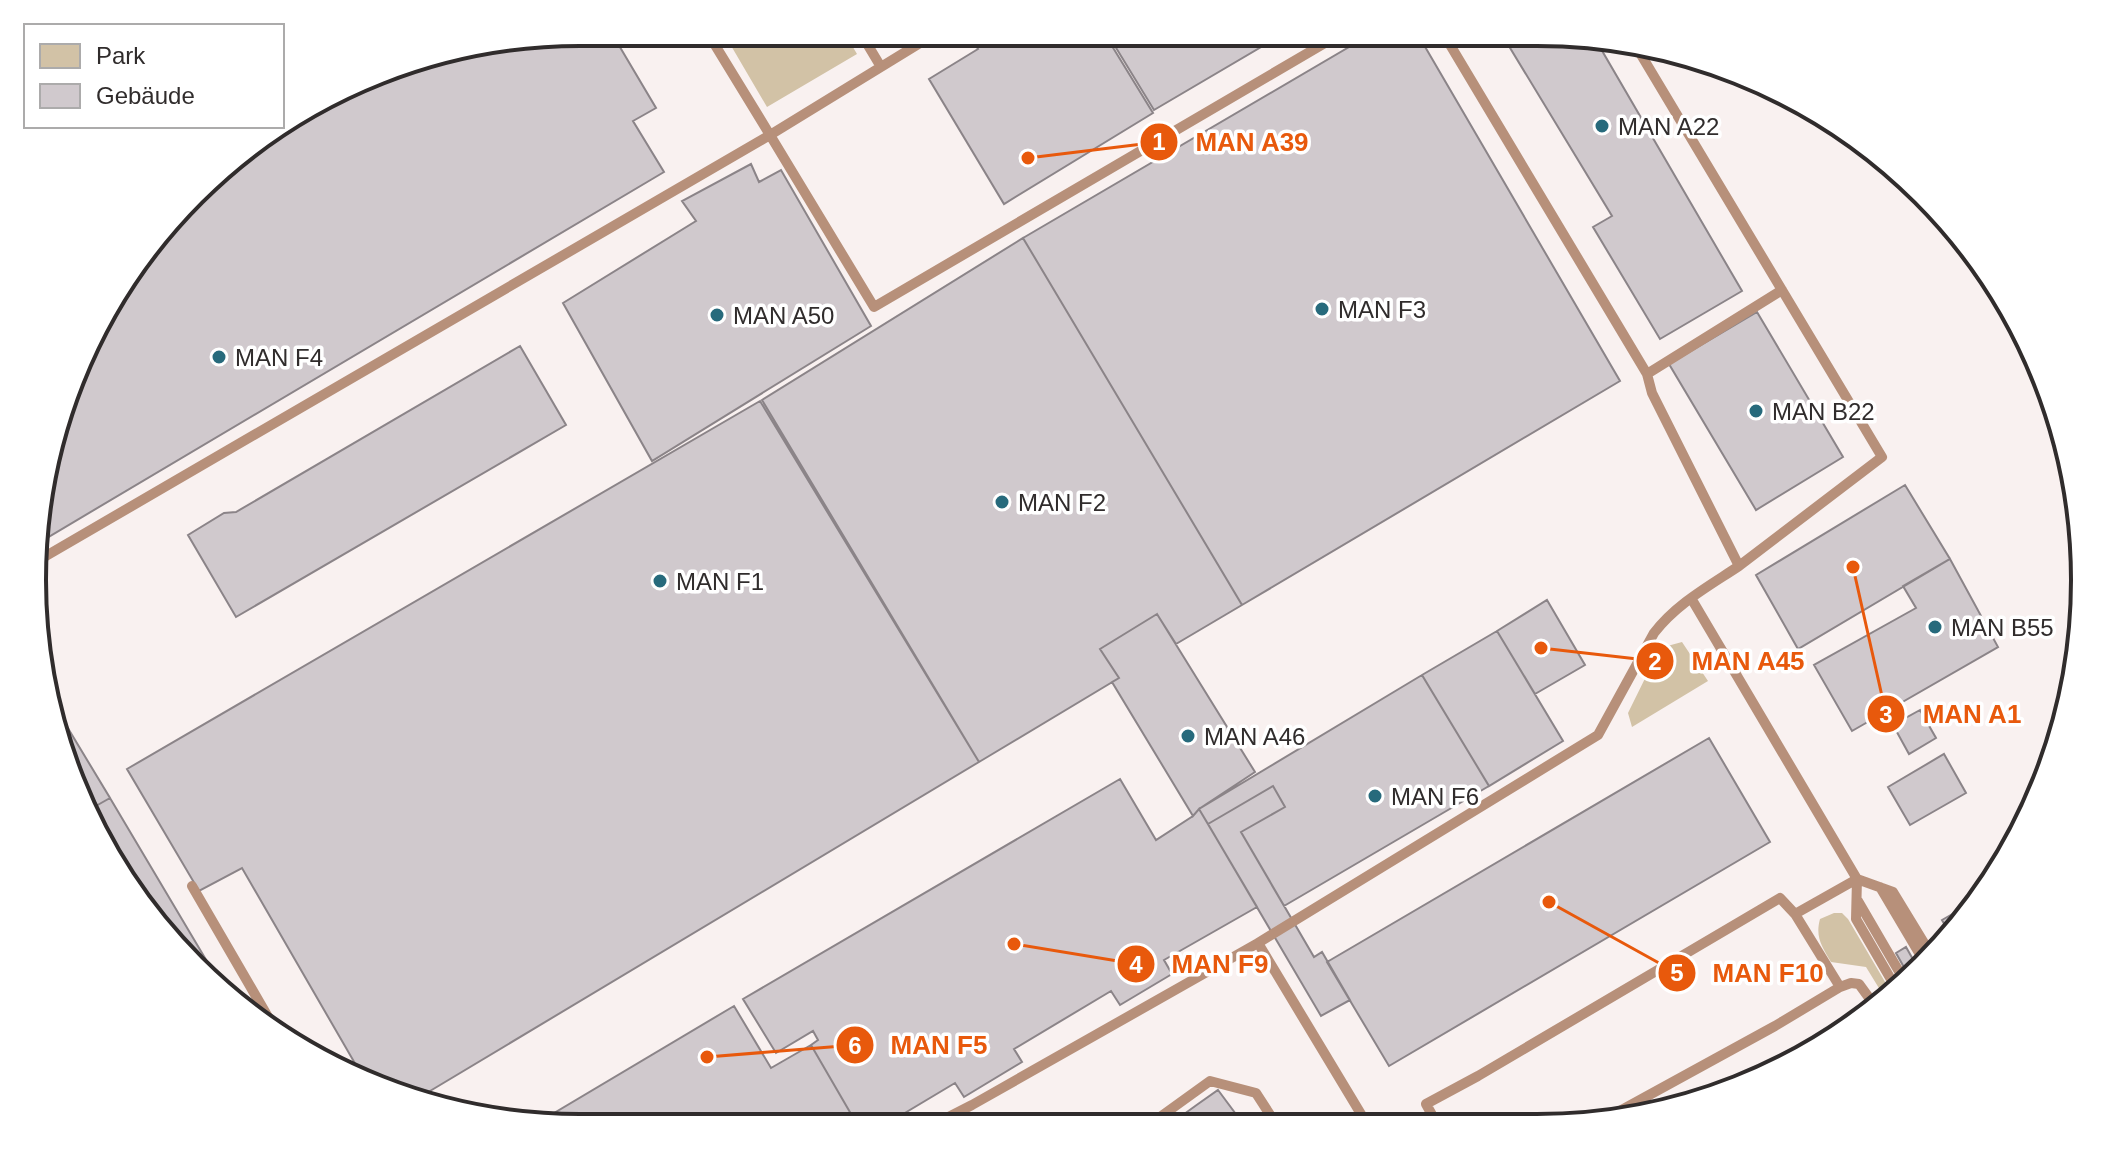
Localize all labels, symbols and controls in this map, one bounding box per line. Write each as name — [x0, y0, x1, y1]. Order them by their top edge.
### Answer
legend — [24, 24, 284, 128]
text: Park — [96, 42, 146, 69]
text: Gebäude — [96, 82, 195, 109]
place label: MAN A22 — [1618, 113, 1719, 140]
callout: MAN A39 — [1139, 117, 1325, 167]
marker: MAN A22 — [1593, 117, 1611, 135]
text: MAN A39 — [1195, 127, 1309, 157]
text: 1 — [1152, 128, 1166, 155]
place label: MAN F3 — [1338, 296, 1426, 323]
marker: MAN F3 — [1313, 300, 1331, 318]
place label: MAN A50 — [733, 302, 834, 329]
marker: MAN A50 — [708, 306, 726, 324]
place label: MAN F4 — [235, 344, 323, 371]
marker: MAN F4 — [210, 348, 228, 366]
place label: MAN B22 — [1772, 398, 1875, 425]
marker: MAN B22 — [1747, 402, 1765, 420]
place label: MAN F2 — [1018, 489, 1106, 516]
marker: MAN F2 — [993, 493, 1011, 511]
place label: MAN F1 — [676, 568, 764, 595]
marker: MAN F1 — [651, 572, 669, 590]
place label: MAN B55 — [1951, 614, 2054, 641]
marker: MAN B55 — [1926, 618, 1944, 636]
callout: MAN A45 — [1635, 636, 1821, 686]
text: MAN A45 — [1691, 646, 1805, 676]
text: 2 — [1648, 648, 1662, 675]
callout: MAN A1 — [1866, 689, 2037, 739]
text: MAN A1 — [1923, 699, 2021, 729]
text: 3 — [1879, 701, 1893, 728]
place label: MAN A46 — [1204, 723, 1305, 750]
marker: MAN A46 — [1179, 727, 1197, 745]
place label: MAN F6 — [1391, 783, 1479, 810]
marker: MAN F6 — [1366, 787, 1384, 805]
callout: MAN F9 — [1116, 939, 1284, 989]
callout: MAN F10 — [1657, 948, 1840, 998]
text: MAN F9 — [1172, 949, 1268, 979]
text: 4 — [1129, 951, 1143, 978]
text: MAN F10 — [1712, 958, 1824, 988]
text: 5 — [1670, 959, 1684, 986]
callout: MAN F5 — [835, 1020, 1004, 1070]
text: MAN F5 — [891, 1030, 987, 1060]
text: 6 — [848, 1032, 862, 1059]

